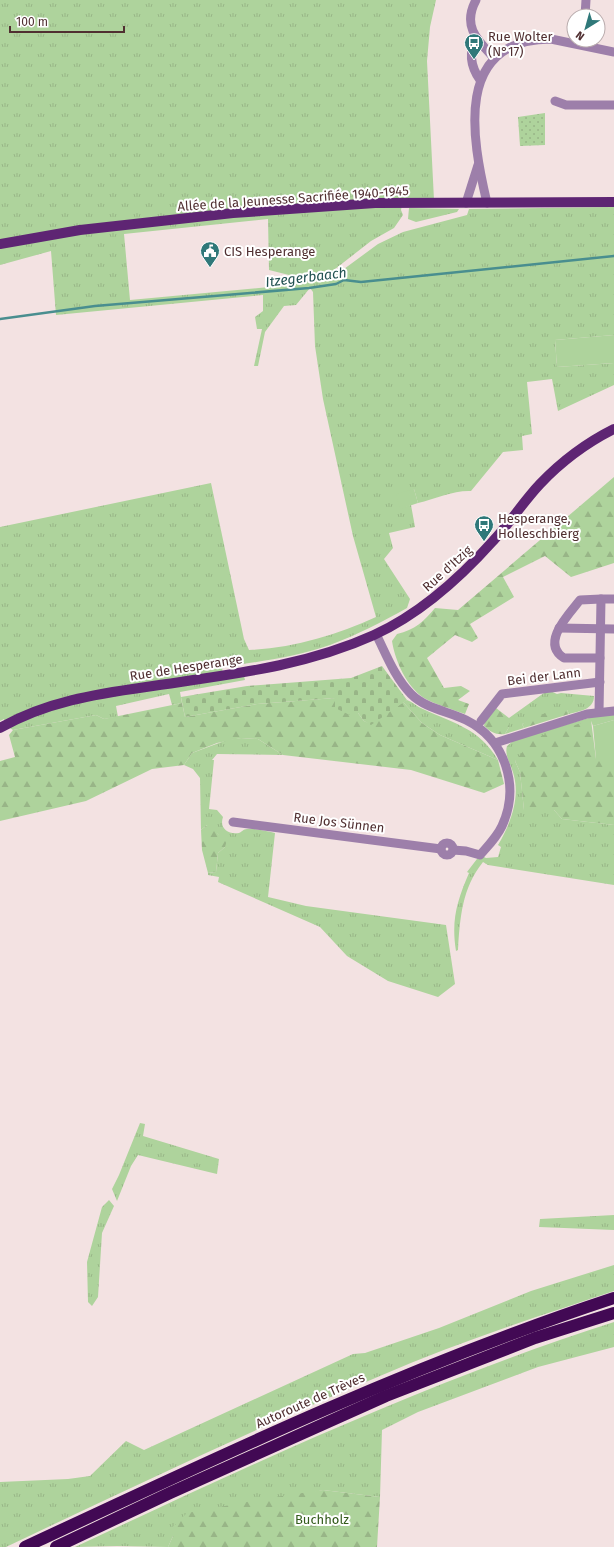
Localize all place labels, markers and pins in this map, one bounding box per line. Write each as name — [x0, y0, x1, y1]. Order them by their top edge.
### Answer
place label: Rue Wolter (N°17) — [488, 29, 553, 59]
bus stop icon: Rue Wolter (N°17) — [463, 32, 485, 60]
public building icon: CIS Hesperange — [199, 240, 221, 268]
place label: CIS Hesperange — [224, 244, 315, 259]
place label: Hesperange, Holleschbierg — [498, 511, 579, 541]
bus stop icon: Hesperange, Holleschbierg — [473, 514, 495, 542]

